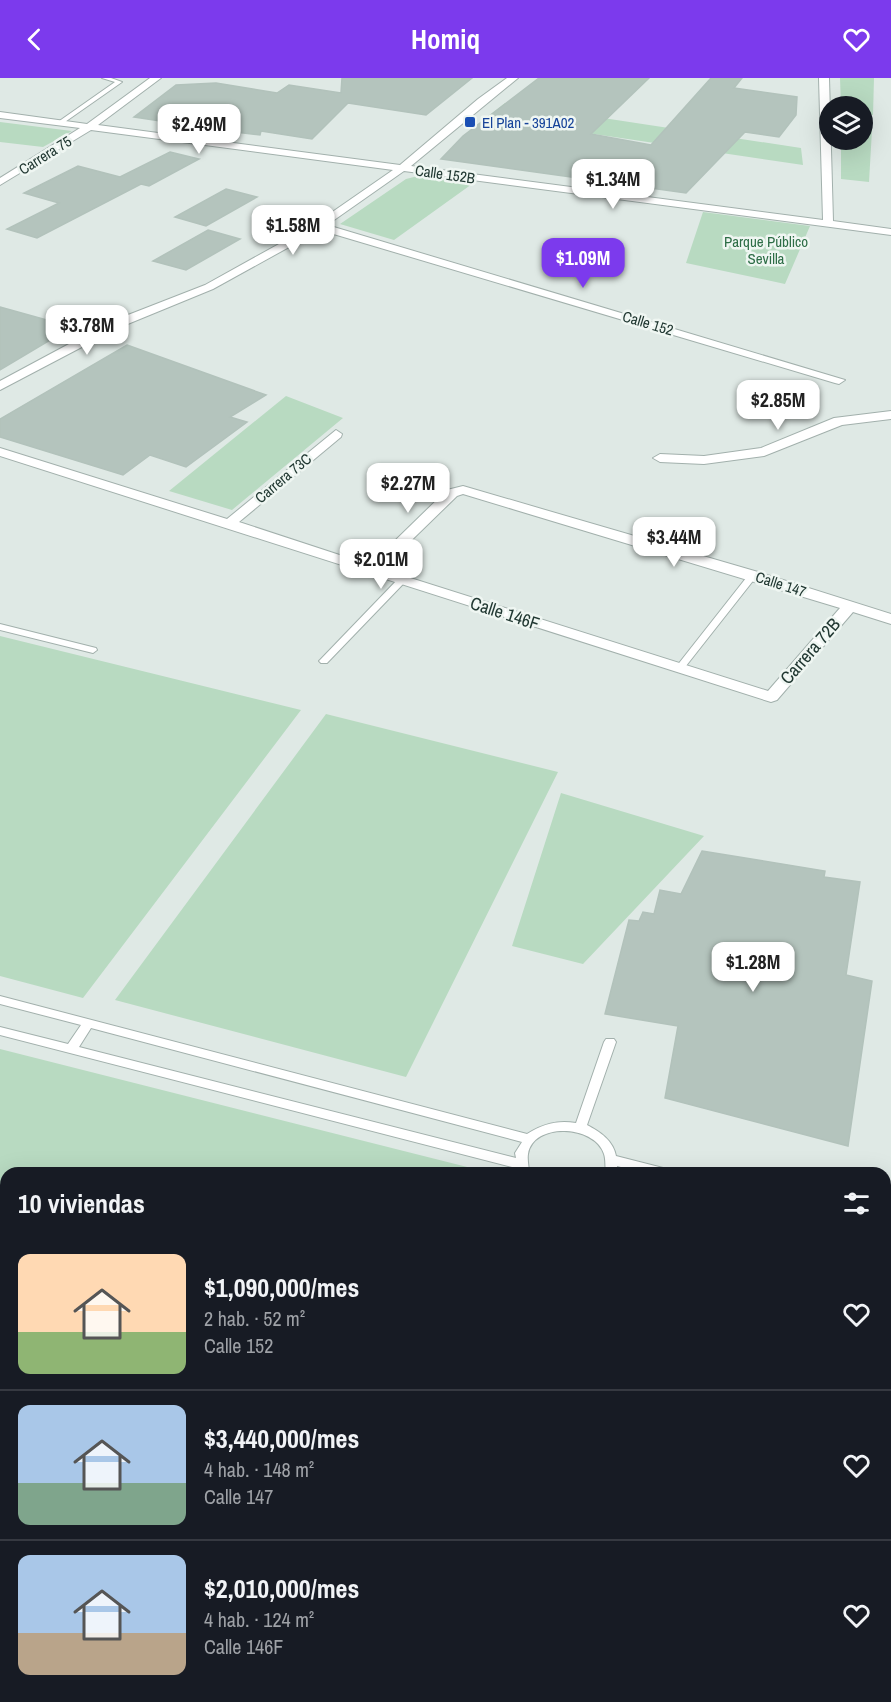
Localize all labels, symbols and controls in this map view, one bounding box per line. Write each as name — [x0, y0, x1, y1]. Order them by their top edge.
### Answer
text: Homiq — [411, 21, 480, 57]
icon: back — [18, 23, 51, 56]
icon: heart — [840, 23, 873, 56]
map controls — [819, 96, 873, 150]
button: layers — [819, 96, 873, 150]
pin: $2.49M — [150, 104, 248, 155]
text: $2.49M — [172, 110, 226, 137]
place label: El Plan - 391A02 — [482, 112, 574, 133]
marker: El Plan - 391A02 — [463, 115, 477, 129]
street label: Carrera 75 — [15, 130, 76, 179]
street label: Calle 152B — [414, 159, 476, 189]
pin: $1.34M — [564, 159, 662, 210]
text: $1.34M — [586, 165, 640, 192]
pin: $1.58M — [244, 205, 342, 256]
text: $1.58M — [266, 211, 320, 238]
park label: Parque Público Sevilla — [724, 231, 808, 269]
pin: $1.09M — [534, 238, 632, 289]
text: $1.09M — [556, 244, 610, 271]
pin: $3.78M — [38, 305, 136, 356]
street label: Calle 152 — [620, 305, 676, 341]
text: $3.78M — [60, 311, 114, 338]
pin: $2.85M — [729, 380, 827, 431]
text: $2.85M — [751, 386, 805, 413]
street label: Carrera 73C — [250, 448, 316, 508]
pin: $2.27M — [359, 463, 457, 514]
text: $2.27M — [381, 469, 435, 496]
pin: $3.44M — [625, 517, 723, 568]
text: $3.44M — [647, 523, 701, 550]
pin: $2.01M — [332, 539, 430, 590]
text: $2.01M — [354, 545, 408, 572]
street label: Calle 147 — [753, 566, 809, 602]
street label: Calle 146F — [467, 590, 543, 636]
street label: Carrera 72B — [774, 612, 846, 690]
pin: $1.28M — [704, 942, 802, 993]
text: $1.28M — [726, 948, 780, 975]
text: 10 viviendas — [18, 1186, 145, 1221]
icon: filters — [840, 1187, 873, 1220]
text: $1,090,000/mes — [204, 1270, 359, 1305]
icon: home — [66, 1278, 138, 1350]
icon: heart — [840, 1298, 873, 1331]
text: 2 hab. · 52 m² — [204, 1305, 305, 1332]
text: Calle 152 — [204, 1332, 273, 1359]
text: $3,440,000/mes — [204, 1421, 359, 1456]
icon: home — [66, 1429, 138, 1501]
icon: heart — [840, 1449, 873, 1482]
text: 4 hab. · 148 m² — [204, 1456, 314, 1483]
text: Calle 147 — [204, 1483, 273, 1510]
text: $2,010,000/mes — [204, 1571, 359, 1606]
icon: home — [66, 1579, 138, 1651]
icon: heart — [840, 1599, 873, 1632]
text: 4 hab. · 124 m² — [204, 1606, 314, 1633]
text: Calle 146F — [204, 1633, 283, 1660]

